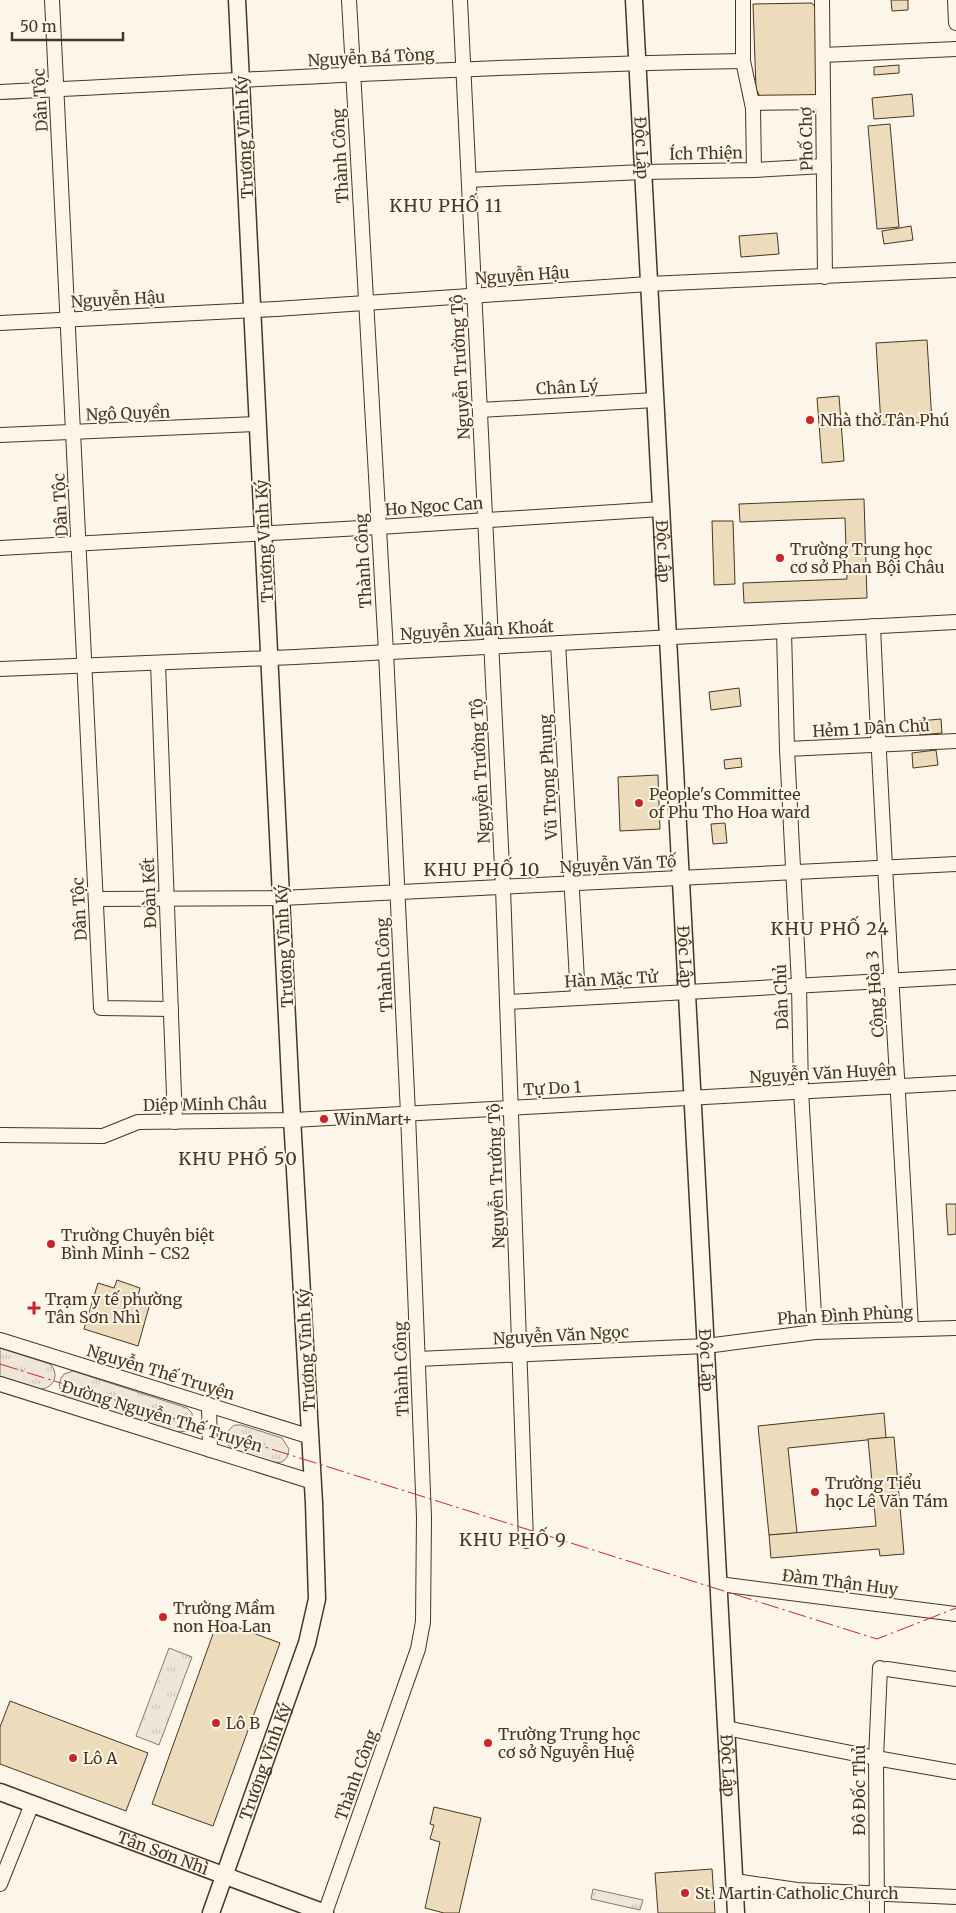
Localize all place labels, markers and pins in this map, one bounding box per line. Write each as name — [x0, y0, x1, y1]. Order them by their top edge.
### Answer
place label: Nhà thờ Tân Phú — [820, 410, 950, 430]
marker: Nhà thờ Tân Phú — [804, 414, 816, 426]
place label: Trường Trung học cơ sở Phan Bội Châu — [790, 539, 944, 577]
marker: Trường Trung học cơ sở Phan Bội Châu — [774, 552, 786, 564]
place label: People's Committee of Phu Tho Hoa ward — [649, 784, 810, 822]
marker: People's Committee of Phu Tho Hoa ward — [633, 797, 645, 809]
place label: WinMart+ — [333, 1109, 412, 1129]
marker: WinMart+ — [318, 1113, 330, 1125]
place label: Trường Chuyên biệt Bình Minh - CS2 — [61, 1225, 215, 1263]
marker: Trường Chuyên biệt Bình Minh - CS2 — [45, 1238, 57, 1250]
place label: Trạm y tế phường Tân Sơn Nhì — [45, 1289, 182, 1327]
marker: Trạm y tế phường Tân Sơn Nhì — [27, 1301, 41, 1315]
place label: Trường Tiểu học Lê Văn Tám — [825, 1473, 948, 1511]
marker: Trường Tiểu học Lê Văn Tám — [809, 1486, 821, 1498]
place label: Trường Mầm non Hoa Lan — [173, 1598, 275, 1636]
marker: Trường Mầm non Hoa Lan — [157, 1611, 169, 1623]
place label: Lô B — [226, 1713, 260, 1733]
marker: Lô B — [210, 1717, 222, 1729]
place label: Trường Trung học cơ sở Nguyễn Huệ — [498, 1724, 640, 1762]
marker: Trường Trung học cơ sở Nguyễn Huệ — [482, 1737, 494, 1749]
place label: Lô A — [83, 1748, 118, 1768]
marker: Lô A — [67, 1752, 79, 1764]
place label: St. Martin Catholic Church — [695, 1883, 899, 1903]
marker: St. Martin Catholic Church — [679, 1887, 691, 1899]

